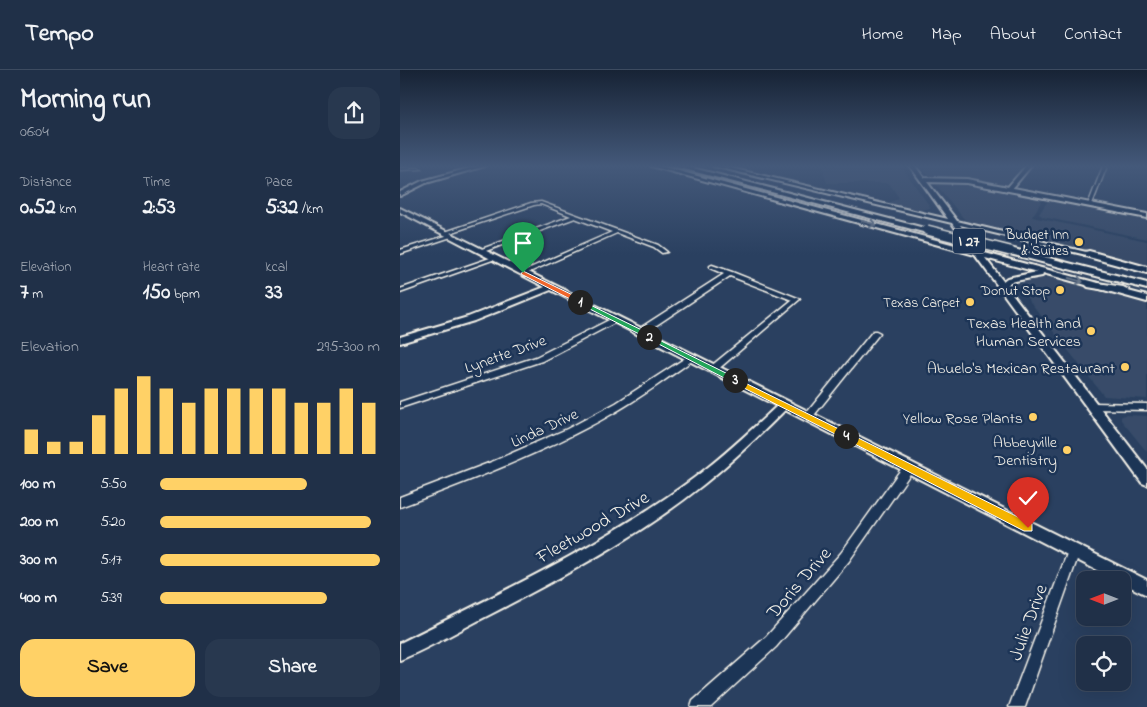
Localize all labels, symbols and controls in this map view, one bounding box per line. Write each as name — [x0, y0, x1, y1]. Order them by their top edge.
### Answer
text: Tempo — [25, 17, 94, 52]
text: Home — [862, 22, 903, 48]
text: Map — [931, 22, 962, 48]
text: About — [990, 22, 1036, 48]
text: Contact — [1064, 22, 1122, 48]
text: Morning run — [20, 80, 151, 121]
button: share — [328, 87, 380, 139]
text: 06:04 — [20, 120, 49, 144]
text: Distance — [20, 172, 72, 193]
text: Time — [143, 172, 170, 193]
text: Pace — [265, 172, 293, 193]
text: 0.52 — [20, 193, 56, 223]
text: 2:53 — [143, 193, 176, 223]
text: 5:32 — [265, 193, 298, 223]
text: km — [56, 199, 76, 220]
text: /km — [298, 199, 323, 220]
one-way arrow — [861, 219, 877, 228]
pin — [502, 222, 544, 273]
place label: Budget Inn & Suites — [1005, 225, 1069, 262]
road number: I 27 — [953, 228, 985, 254]
icon: arrive — [509, 229, 537, 257]
marker: Budget Inn & Suites — [1073, 236, 1085, 248]
text: Elevation — [20, 257, 71, 278]
text: Heart rate — [143, 257, 200, 278]
text: kcal — [265, 257, 288, 278]
one-way arrow — [1068, 276, 1084, 286]
text: 7 — [20, 278, 29, 308]
text: 150 — [143, 278, 170, 308]
text: 33 — [265, 278, 283, 308]
place label: Donut Stop — [980, 281, 1050, 302]
text: m — [29, 284, 43, 305]
text: bpm — [170, 284, 200, 305]
marker: Donut Stop — [1054, 284, 1066, 296]
pin: 1 — [568, 290, 592, 314]
text: 1 — [578, 292, 583, 313]
place label: Texas Carpet — [883, 293, 960, 314]
marker: Texas Carpet — [964, 296, 976, 308]
place label: Texas Health and Human Services — [966, 312, 1081, 354]
pin: 2 — [636, 324, 662, 350]
marker: Texas Health and Human Services — [1085, 325, 1097, 337]
text: 2 — [646, 327, 653, 348]
street label: Lynette Drive — [462, 329, 551, 381]
text: Elevation — [20, 335, 79, 359]
text: 295–300 m — [317, 335, 380, 359]
place label: Abuelo's Mexican Restaurant — [927, 357, 1116, 381]
marker: Abuelo's Mexican Restaurant — [1119, 361, 1131, 373]
pin: 3 — [722, 368, 748, 392]
text: 3 — [733, 370, 738, 391]
street label: Linda Drive — [507, 402, 583, 455]
place label: Yellow Rose Plants — [903, 407, 1023, 431]
marker: Yellow Rose Plants — [1027, 411, 1039, 423]
pin: 4 — [834, 424, 858, 448]
text: 4 — [844, 426, 849, 447]
place label: Abbeyville Dentistry — [993, 431, 1058, 473]
marker: Abbeyville Dentistry — [1061, 444, 1073, 456]
text: 100 m — [20, 472, 55, 496]
text: 5:50 — [100, 472, 127, 496]
pin — [1007, 477, 1049, 528]
icon: check — [1014, 484, 1042, 512]
street label: Fleetwood Drive — [531, 485, 655, 572]
text: 200 m — [20, 510, 58, 534]
text: 5:20 — [100, 510, 125, 534]
street label: Doris Drive — [760, 542, 839, 626]
text: 300 m — [20, 548, 57, 572]
text: 5:17 — [100, 548, 122, 572]
north arrow — [1076, 571, 1131, 626]
map controls — [1076, 571, 1131, 691]
street label: Julie Drive — [1003, 580, 1056, 665]
text: 400 m — [20, 586, 57, 610]
text: 5:39 — [100, 586, 122, 610]
button: locate — [1076, 636, 1131, 691]
button: Save — [20, 639, 195, 697]
button: Share — [205, 639, 380, 697]

